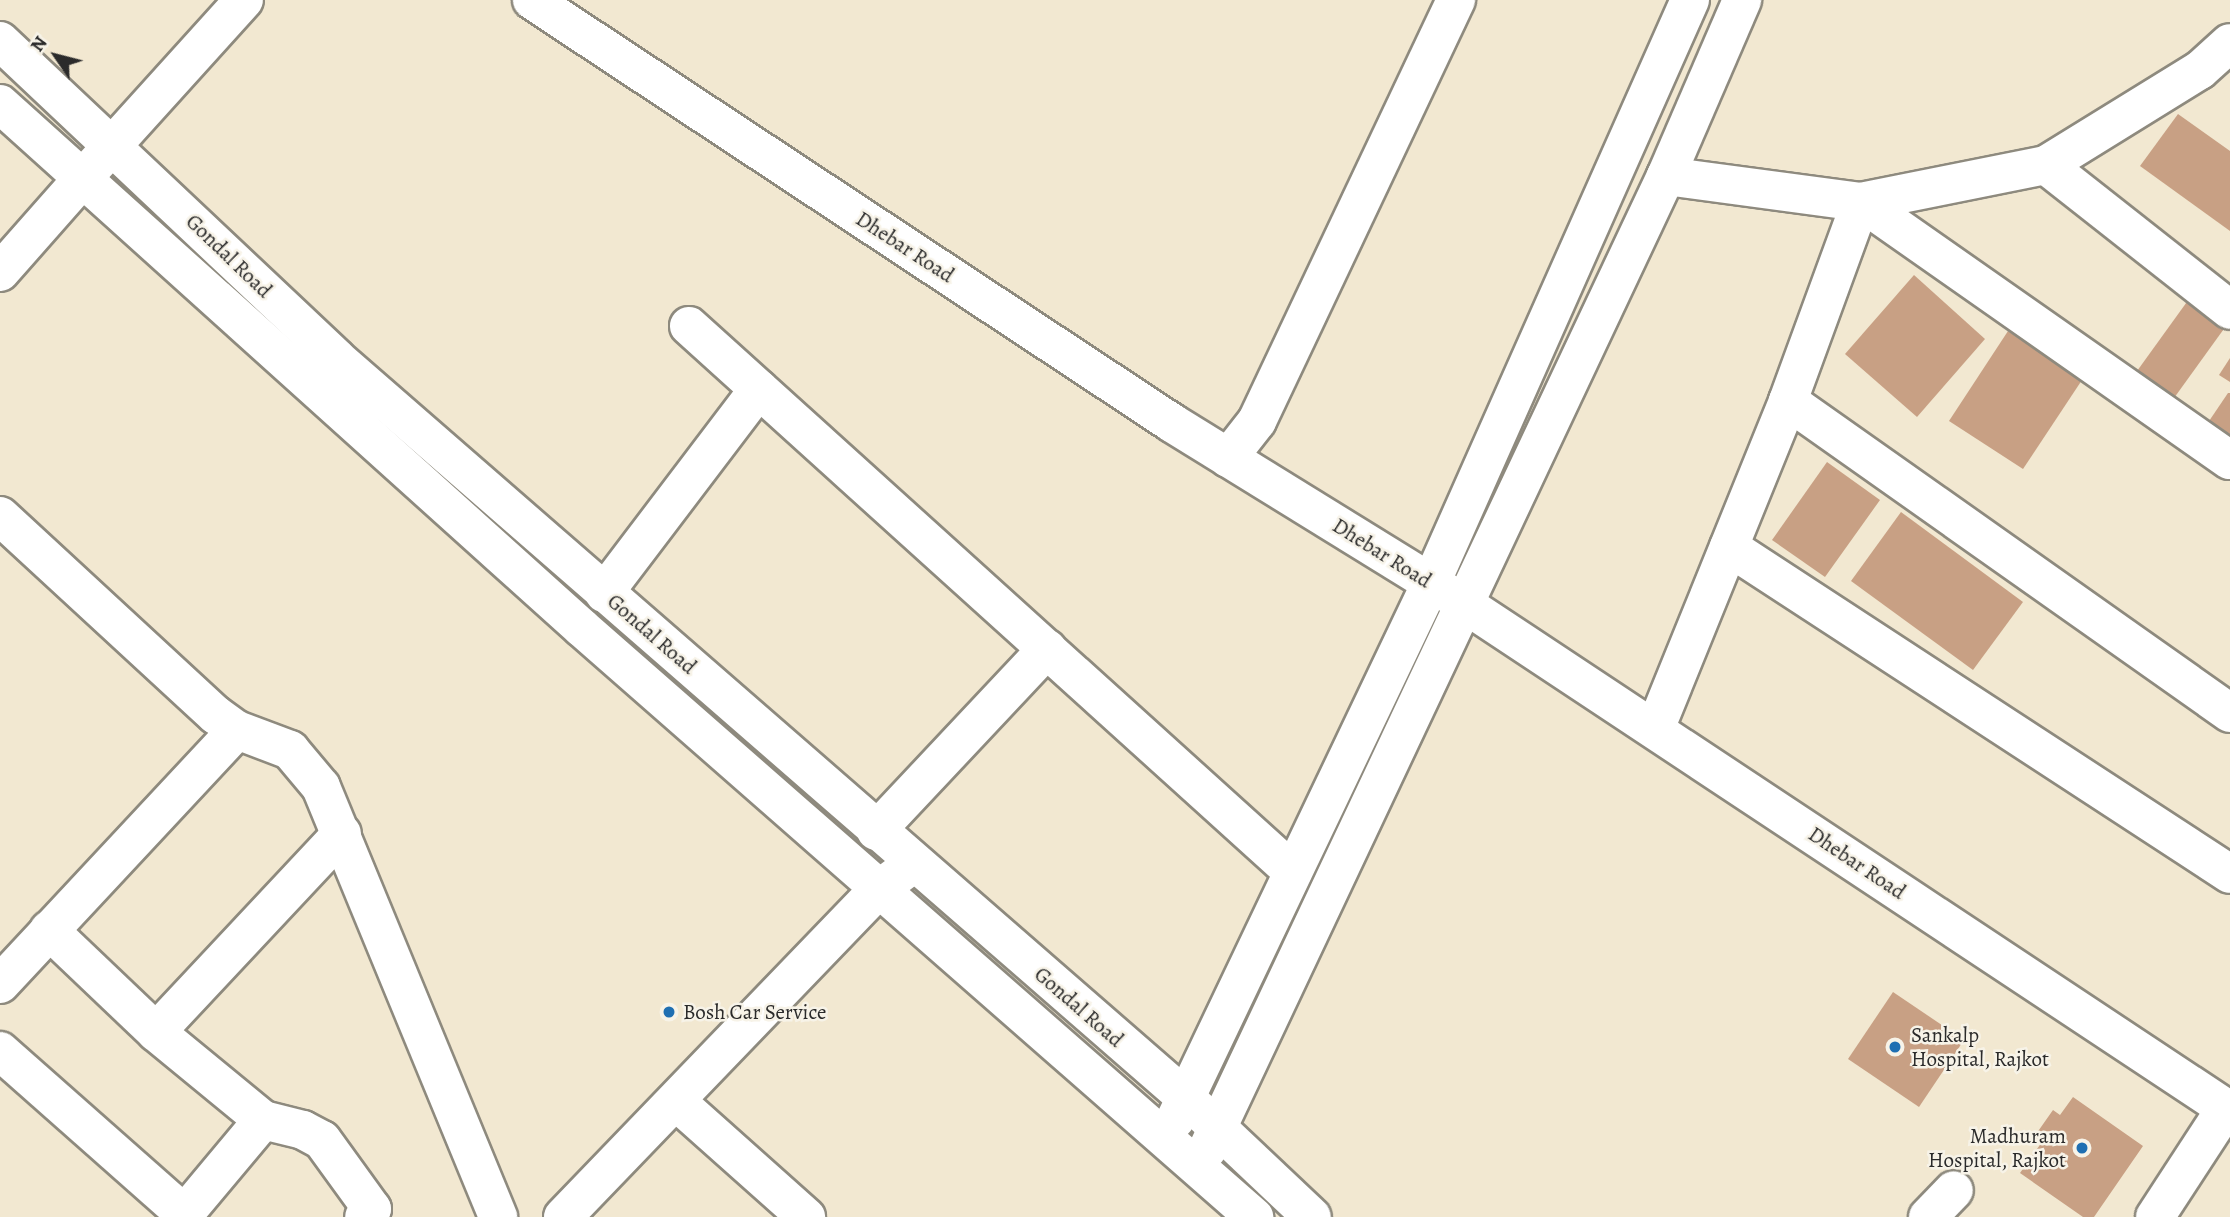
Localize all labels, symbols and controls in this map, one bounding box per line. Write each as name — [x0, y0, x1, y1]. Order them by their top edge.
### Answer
north arrow — [21, 21, 91, 91]
text: N — [24, 31, 53, 57]
street label: Dhebar Road — [851, 206, 959, 288]
street label: Gondal Road — [181, 209, 277, 303]
street label: Dhebar Road — [1328, 513, 1436, 593]
street label: Gondal Road — [602, 589, 702, 679]
street label: Dhebar Road — [1804, 821, 1910, 905]
street label: Gondal Road — [1029, 962, 1129, 1052]
place label: Bosh Car Service — [683, 999, 826, 1025]
marker: Bosh Car Service — [661, 1004, 677, 1020]
place label: Sankalp Hospital, Rajkot — [1911, 1022, 2049, 1072]
marker: Sankalp Hospital, Rajkot — [1885, 1037, 1905, 1057]
place label: Madhuram Hospital, Rajkot — [1928, 1123, 2066, 1173]
marker: Madhuram Hospital, Rajkot — [2072, 1138, 2092, 1158]

